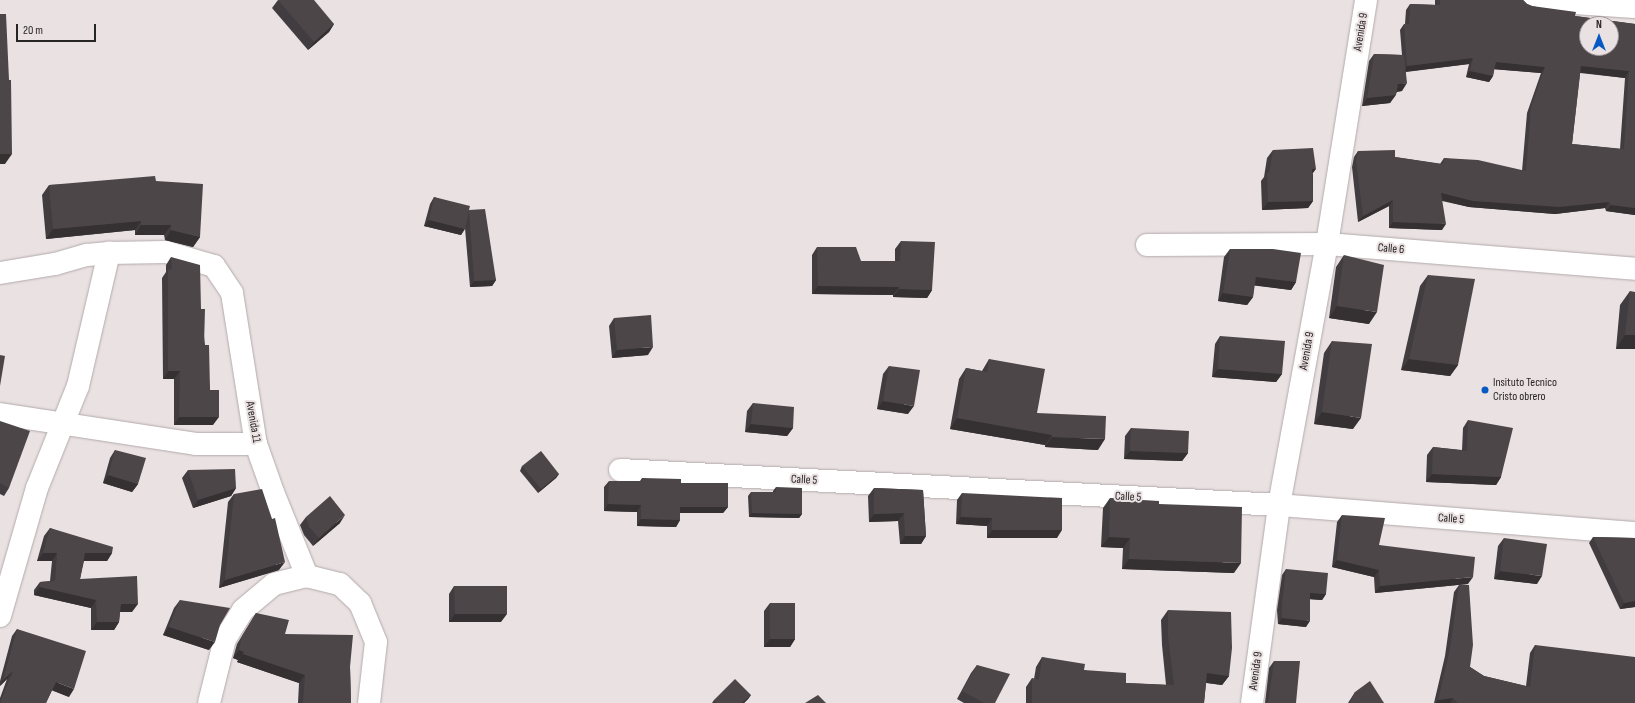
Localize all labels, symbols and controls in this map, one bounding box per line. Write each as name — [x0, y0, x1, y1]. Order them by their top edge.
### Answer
street label: Avenida 9 — [1351, 12, 1371, 52]
scale bar — [18, 16, 98, 42]
north arrow — [1579, 16, 1619, 56]
text: N — [1596, 18, 1602, 31]
text: 20 m — [23, 23, 43, 38]
street label: Calle 6 — [1377, 241, 1405, 257]
street label: Avenida 9 — [1297, 331, 1317, 371]
place label: Insituto Tecnico Cristo obrero — [1493, 376, 1557, 404]
marker: Insituto Tecnico Cristo obrero — [1480, 385, 1490, 395]
street label: Avenida 11 — [242, 400, 264, 444]
street label: Calle 5 — [791, 472, 817, 488]
street label: Calle 5 — [1115, 489, 1141, 505]
street label: Calle 5 — [1437, 511, 1465, 527]
street label: Avenida 9 — [1246, 651, 1266, 691]

